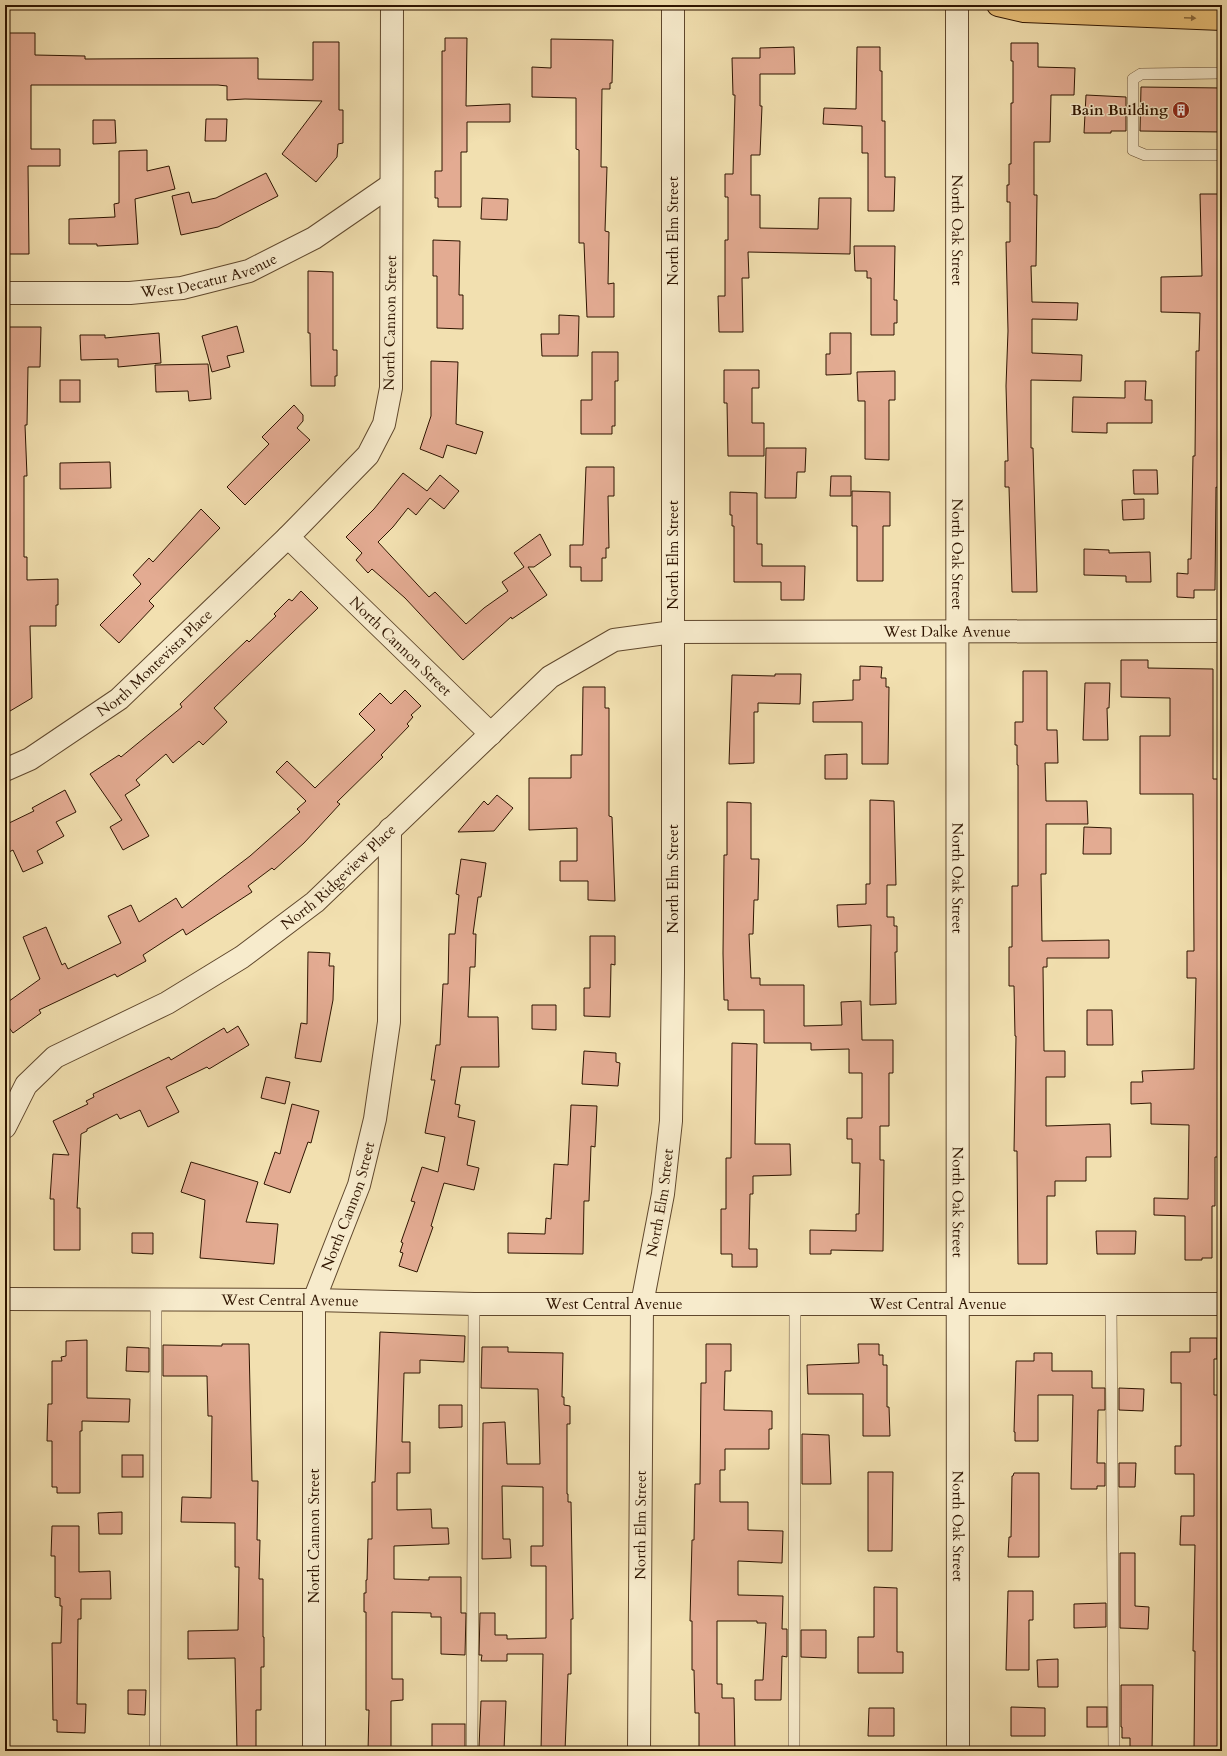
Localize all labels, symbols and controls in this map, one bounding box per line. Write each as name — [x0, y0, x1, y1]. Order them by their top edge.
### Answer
one-way arrow — [1184, 15, 1197, 21]
place label: Bain Building — [1071, 100, 1168, 120]
building icon: Bain Building — [1171, 100, 1191, 120]
street label: North Oak Street — [947, 174, 967, 286]
street label: North Elm Street — [663, 176, 683, 286]
street label: West Decatur Avenue — [139, 248, 280, 302]
street label: North Cannon Street — [379, 255, 401, 391]
street label: North Oak Street — [947, 498, 967, 610]
street label: North Elm Street — [663, 500, 683, 610]
street label: North Cannon Street — [345, 592, 456, 701]
street label: North Montevista Place — [93, 605, 217, 721]
street label: West Dalke Avenue — [883, 621, 1011, 642]
street label: North Ridgeview Place — [277, 820, 400, 934]
street label: North Oak Street — [947, 822, 968, 934]
street label: North Elm Street — [663, 824, 683, 934]
street label: North Cannon Street — [316, 1140, 379, 1273]
street label: North Oak Street — [948, 1146, 968, 1258]
street label: North Elm Street — [641, 1147, 678, 1258]
street label: West Central Avenue — [220, 1290, 359, 1311]
street label: West Central Avenue — [544, 1294, 683, 1314]
street label: West Central Avenue — [868, 1294, 1007, 1314]
street label: North Cannon Street — [304, 1468, 324, 1604]
street label: North Elm Street — [630, 1470, 651, 1580]
street label: North Oak Street — [948, 1470, 968, 1582]

